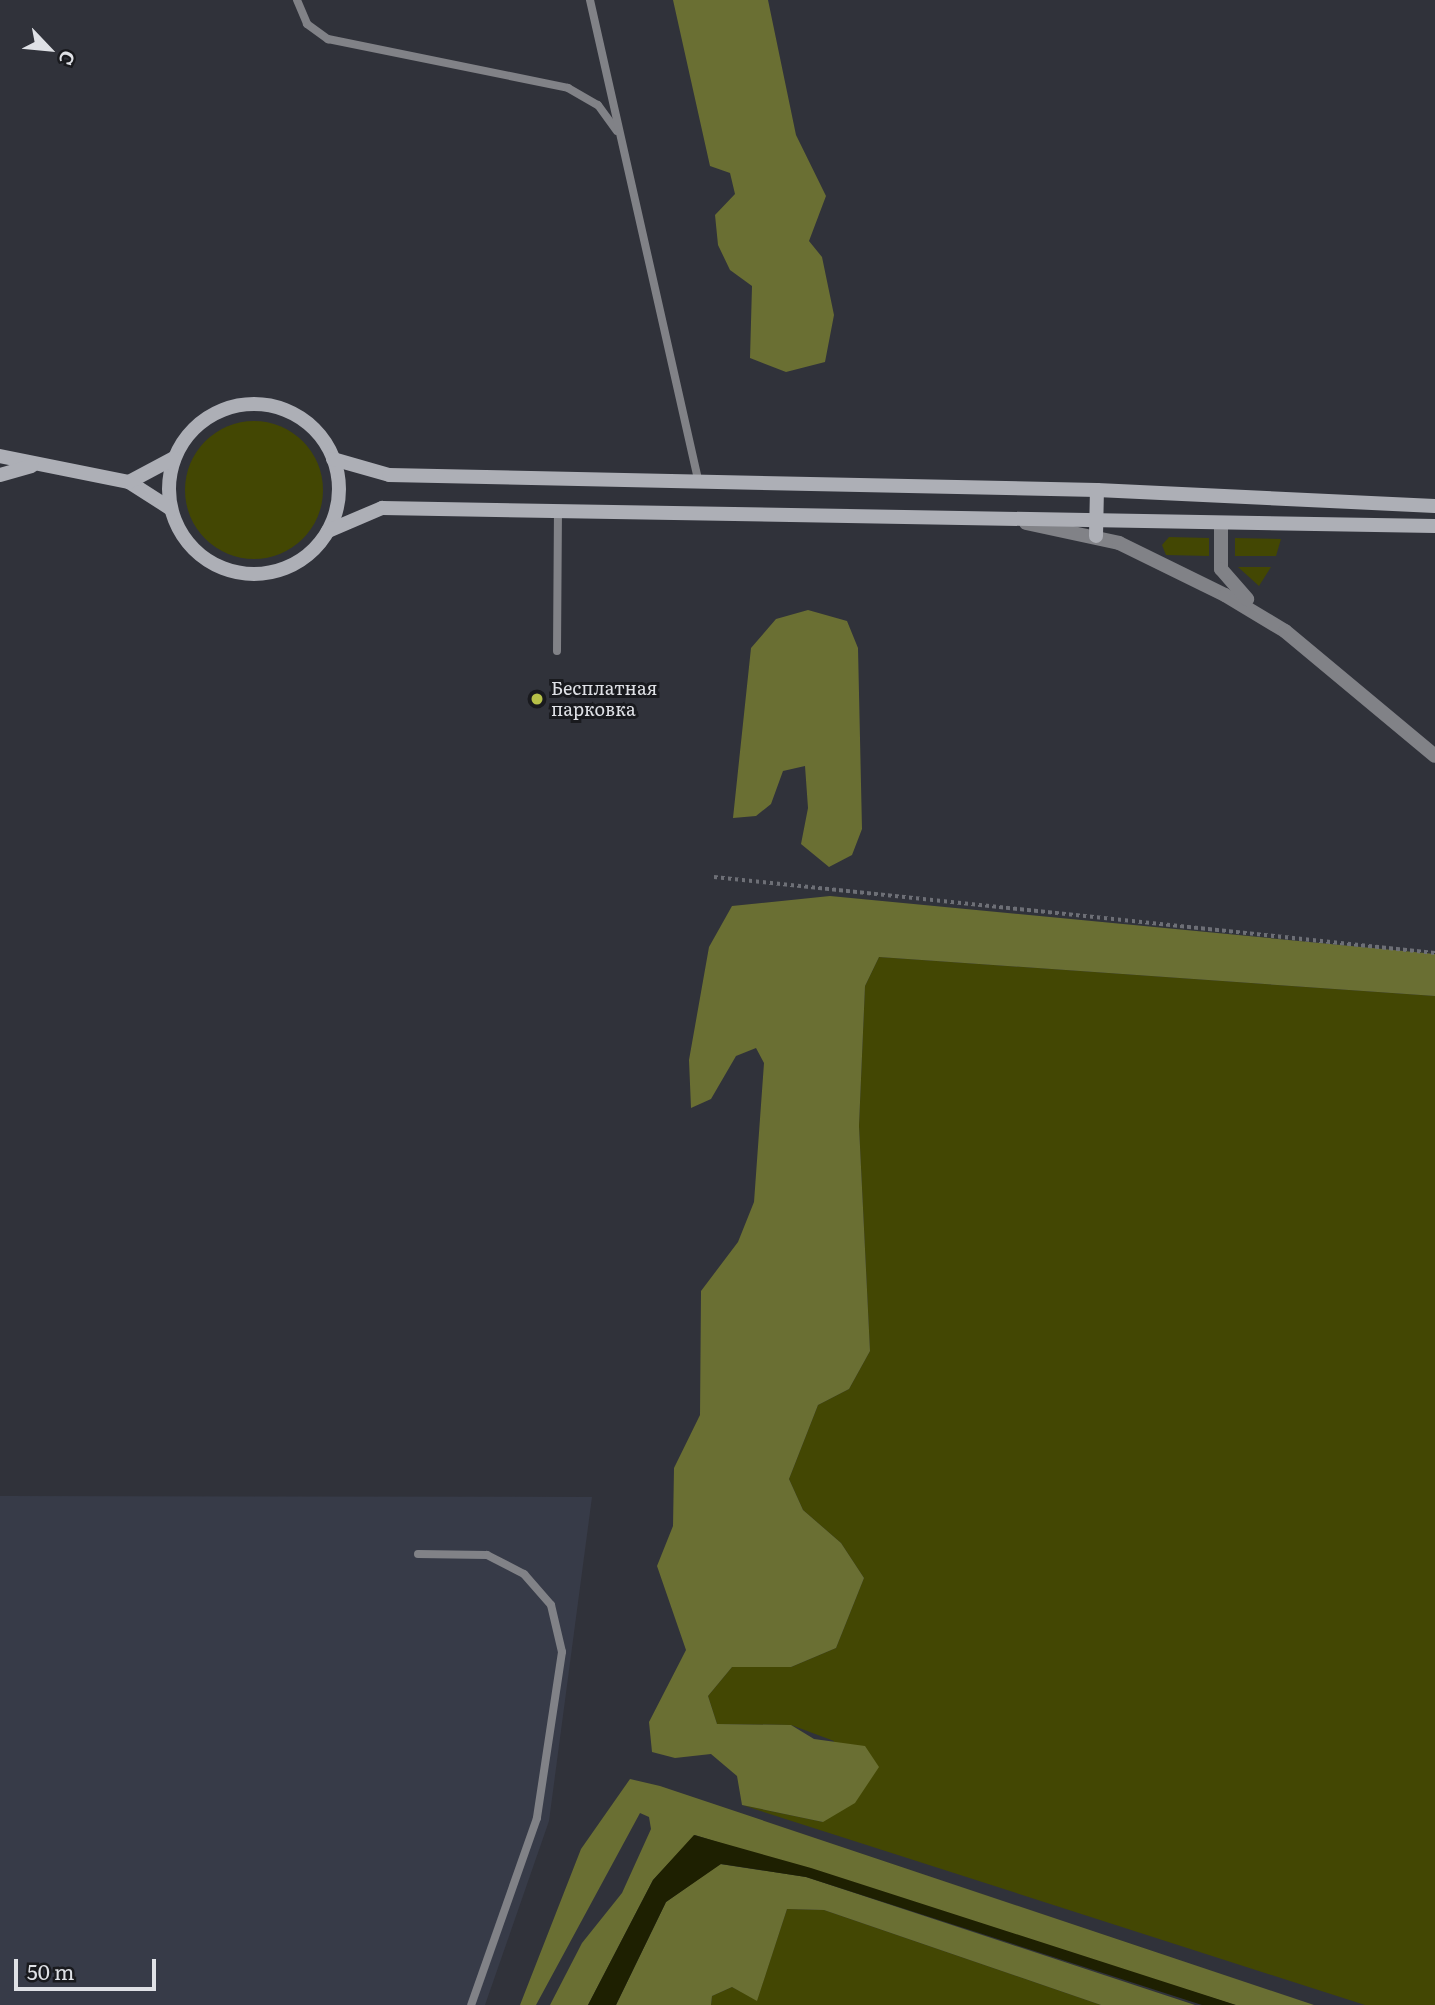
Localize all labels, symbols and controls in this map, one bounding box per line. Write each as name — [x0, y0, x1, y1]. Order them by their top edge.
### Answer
north arrow — [14, 14, 84, 84]
text: С — [52, 46, 83, 70]
place label: Бесплатная парковка — [551, 678, 657, 720]
marker: Бесплатная парковка — [529, 691, 545, 707]
scale bar — [18, 1946, 159, 1990]
text: 50 m — [27, 1955, 74, 1986]

